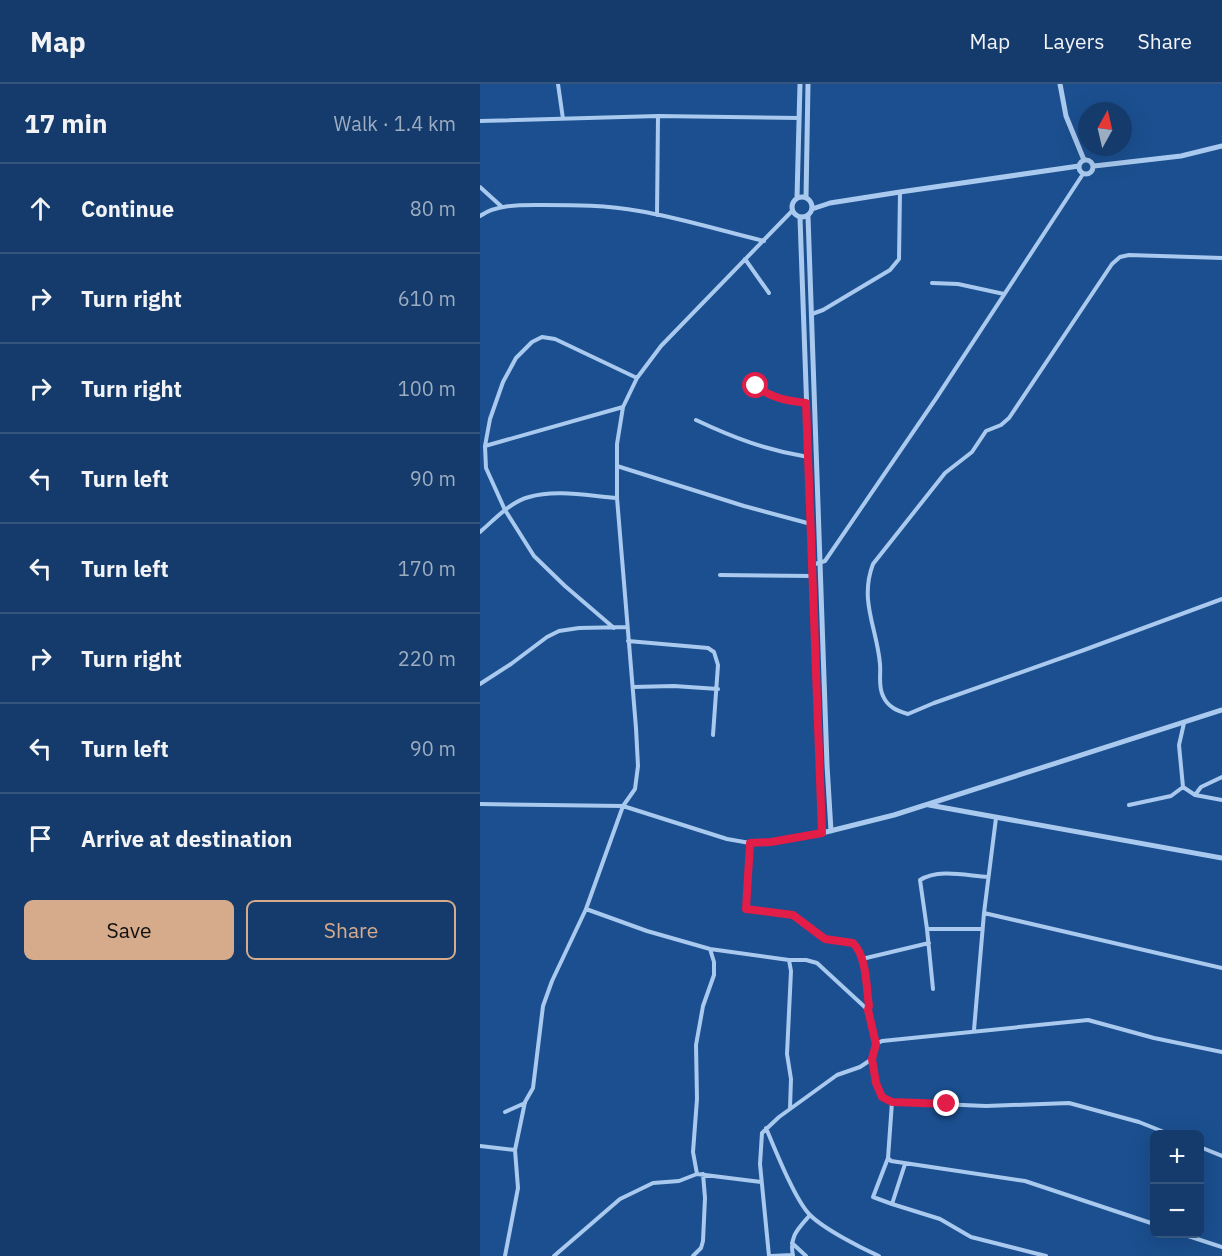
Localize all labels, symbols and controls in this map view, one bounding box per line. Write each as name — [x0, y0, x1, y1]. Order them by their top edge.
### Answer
text: Map — [30, 23, 86, 60]
text: Map — [970, 27, 1010, 55]
text: Layers — [1043, 27, 1105, 55]
text: Share — [1138, 27, 1192, 55]
north arrow — [1078, 102, 1132, 156]
text: 17 min — [24, 106, 108, 140]
text: Walk · 1.4 km — [334, 110, 456, 137]
icon: ahead — [24, 192, 57, 225]
text: Continue — [81, 194, 174, 223]
text: 80 m — [410, 195, 456, 222]
icon: right — [24, 282, 57, 315]
text: Turn right — [81, 284, 182, 313]
text: 610 m — [398, 285, 456, 312]
icon: right — [24, 372, 57, 405]
route start — [742, 372, 768, 398]
text: Turn right — [81, 374, 182, 403]
text: 100 m — [398, 375, 456, 402]
icon: left — [24, 462, 57, 495]
text: Turn left — [81, 464, 169, 493]
text: 90 m — [410, 465, 456, 492]
icon: left — [24, 552, 57, 585]
text: Turn left — [81, 554, 169, 583]
text: 170 m — [398, 555, 456, 582]
icon: right — [24, 642, 57, 675]
text: Turn right — [81, 644, 182, 673]
text: 220 m — [398, 645, 456, 672]
icon: left — [24, 732, 57, 765]
text: Turn left — [81, 734, 169, 763]
text: 90 m — [410, 735, 456, 762]
icon: arrive — [24, 822, 57, 855]
text: Arrive at destination — [81, 824, 292, 853]
button: Save — [24, 900, 234, 960]
button: Share — [246, 900, 456, 960]
route end — [933, 1090, 959, 1116]
map controls — [1150, 1130, 1204, 1238]
button: + — [1150, 1130, 1204, 1184]
button: − — [1150, 1184, 1204, 1238]

